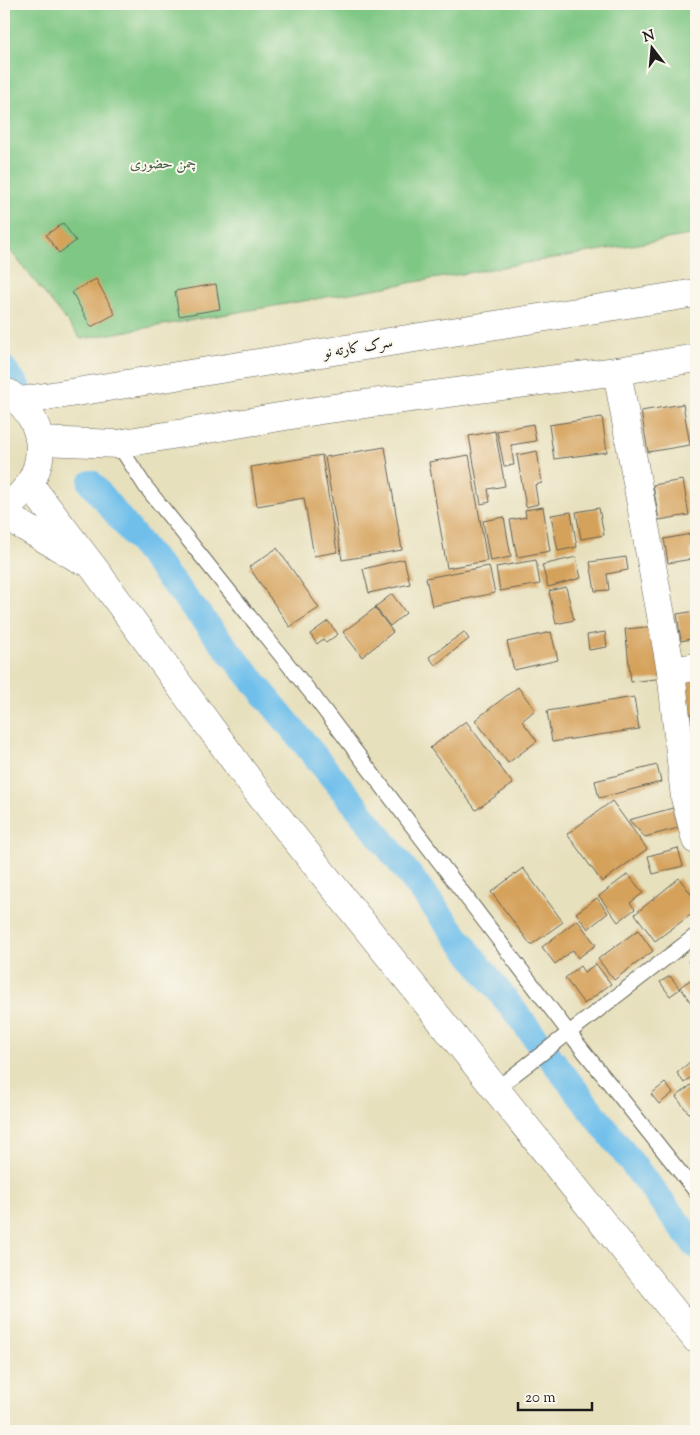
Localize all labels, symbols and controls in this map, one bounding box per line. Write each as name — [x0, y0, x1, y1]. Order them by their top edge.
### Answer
north arrow — [628, 22, 678, 72]
text: N — [641, 26, 657, 49]
park label: چمن حضوری — [130, 154, 196, 175]
street label: سرک کارته نو — [320, 333, 394, 365]
scale bar — [518, 1380, 591, 1412]
text: 20 m — [525, 1388, 556, 1409]

